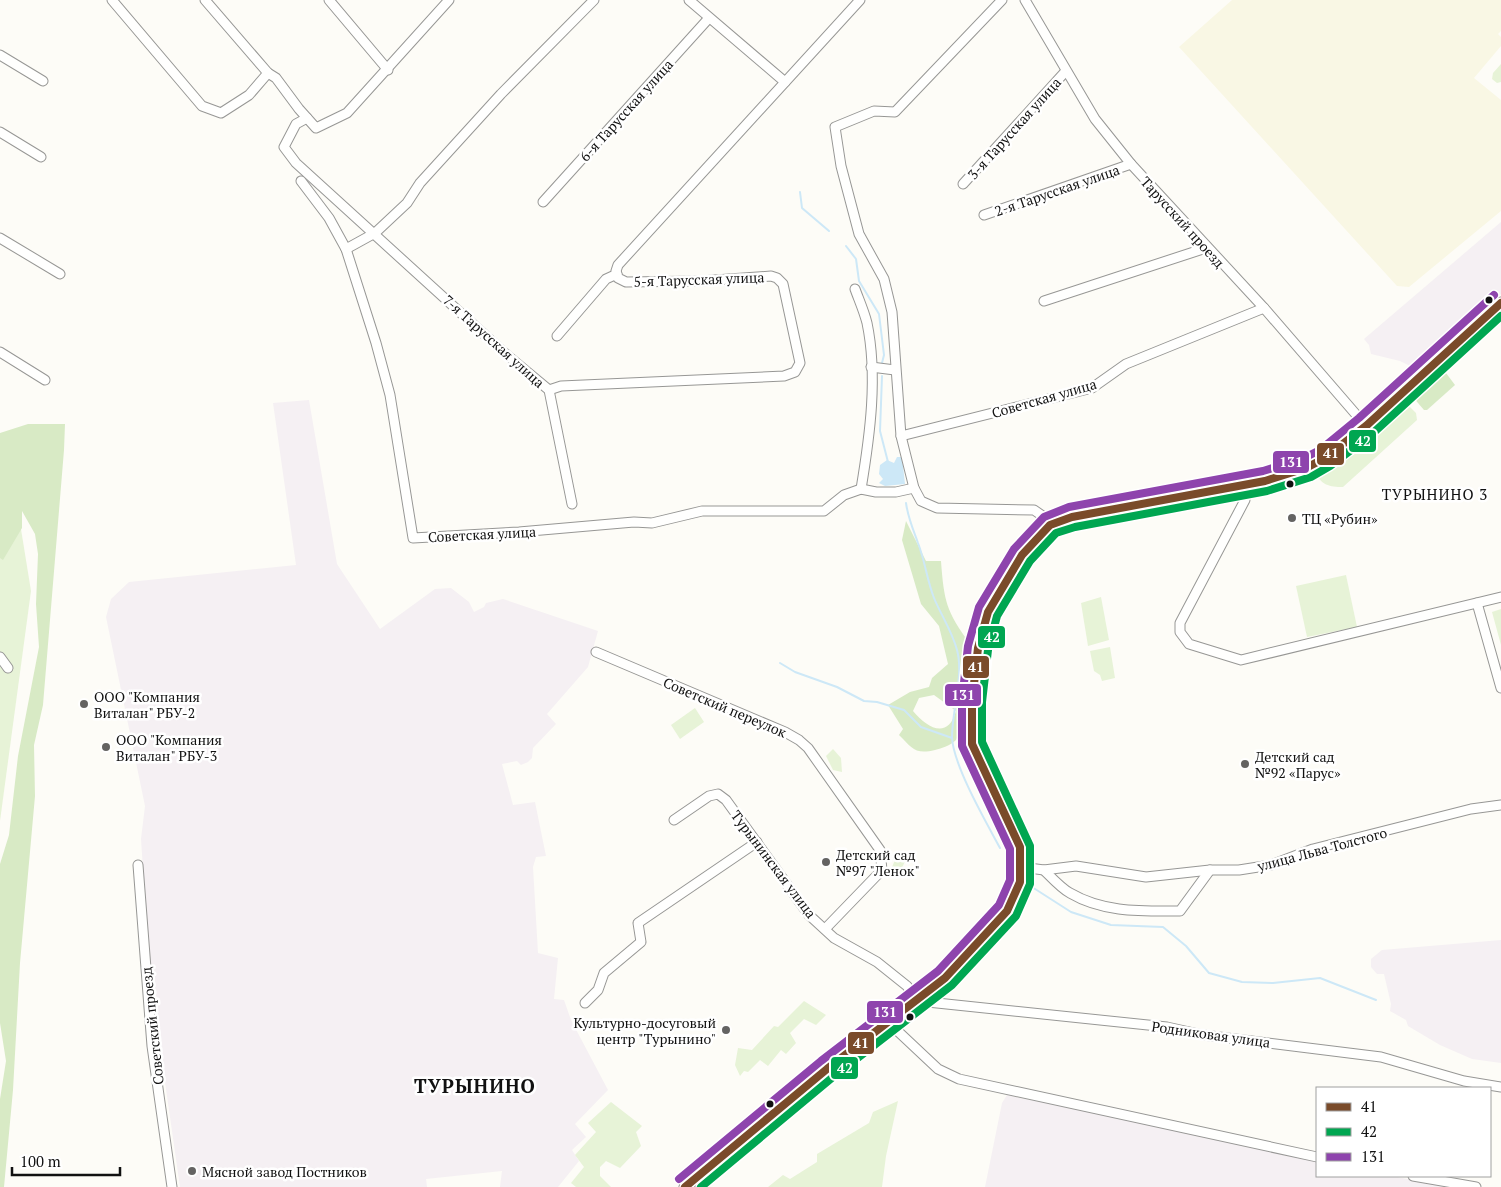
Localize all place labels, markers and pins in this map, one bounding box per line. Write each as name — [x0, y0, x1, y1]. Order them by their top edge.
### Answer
unlabelled marker — [1484, 295, 1494, 305]
unlabelled marker — [1285, 479, 1295, 489]
place label: ТЦ «Рубин» — [1302, 509, 1378, 528]
marker: ТЦ «Рубин» — [1286, 512, 1298, 524]
place label: ООО "Компания Виталан" РБУ-2 — [94, 687, 200, 722]
marker: ООО "Компания Виталан" РБУ-2 — [78, 698, 90, 710]
place label: ООО "Компания Виталан" РБУ-3 — [116, 730, 222, 765]
marker: ООО "Компания Виталан" РБУ-3 — [100, 741, 112, 753]
place label: Детский сад №92 «Парус» — [1255, 747, 1341, 782]
marker: Детский сад №92 «Парус» — [1239, 758, 1251, 770]
place label: Детский сад №97 "Ленок" — [836, 845, 920, 880]
marker: Детский сад №97 "Ленок" — [820, 856, 832, 868]
unlabelled marker — [905, 1012, 915, 1022]
place label: Культурно-досуговый центр "Турынино" — [573, 1013, 716, 1048]
marker: Культурно-досуговый центр "Турынино" — [720, 1024, 732, 1036]
unlabelled marker — [765, 1099, 775, 1109]
place label: Мясной завод Постников — [202, 1162, 367, 1181]
marker: Мясной завод Постников — [186, 1165, 198, 1177]

